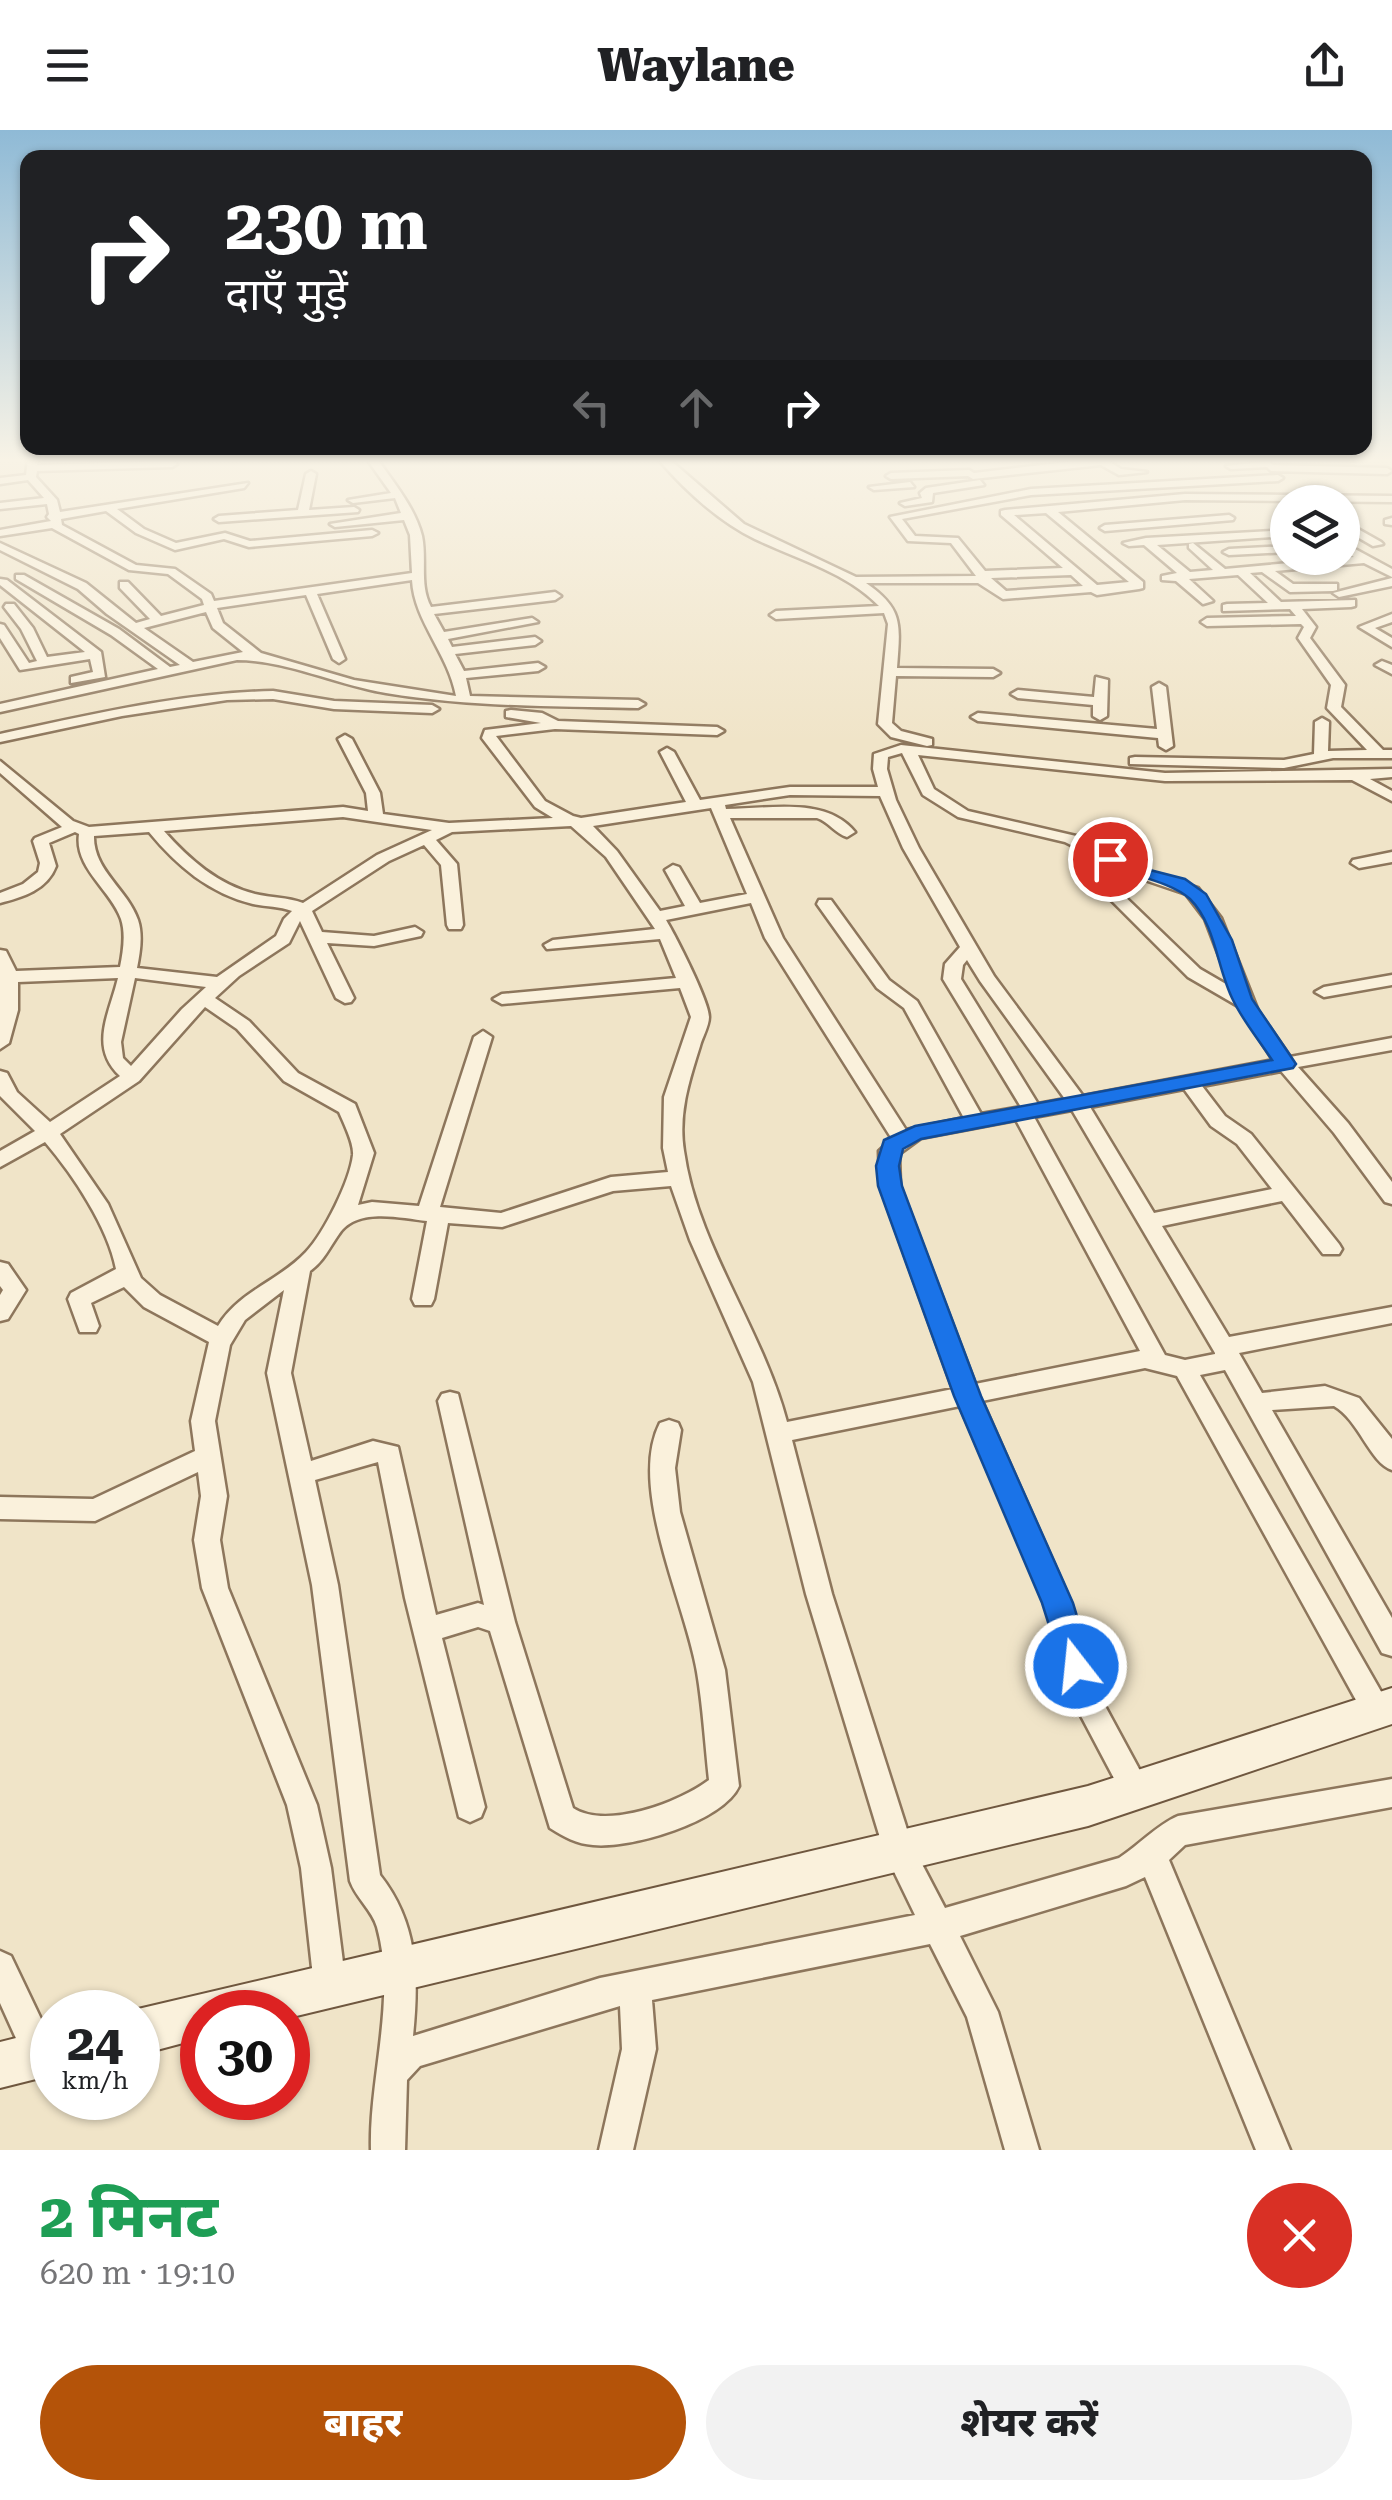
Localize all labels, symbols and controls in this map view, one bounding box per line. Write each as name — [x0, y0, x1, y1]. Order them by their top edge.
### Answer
icon: menu — [40, 38, 95, 93]
icon: share — [1297, 38, 1352, 93]
text: Waylane — [597, 39, 795, 92]
text: 230 m — [225, 184, 428, 266]
icon: right — [60, 190, 190, 320]
text: दाएँ मुड़ें — [225, 268, 348, 321]
icon: left — [564, 380, 619, 435]
icon: ahead — [669, 380, 724, 435]
icon: right — [774, 380, 829, 435]
map controls — [1270, 485, 1360, 575]
button: layers — [1270, 485, 1360, 575]
pin — [1068, 817, 1153, 902]
icon: arrive — [1083, 832, 1138, 887]
position arrow — [1024, 1614, 1128, 1718]
speed limit sign: 30 — [180, 1990, 310, 2120]
text: 24 — [67, 2014, 123, 2072]
text: km/h — [62, 2066, 128, 2095]
text: 2 मिनट — [40, 2181, 218, 2252]
button: close — [1247, 2183, 1352, 2288]
text: 620 m · 19:10 — [40, 2254, 235, 2292]
button: बाहर — [40, 2365, 686, 2480]
button: शेयर करें — [706, 2365, 1352, 2480]

